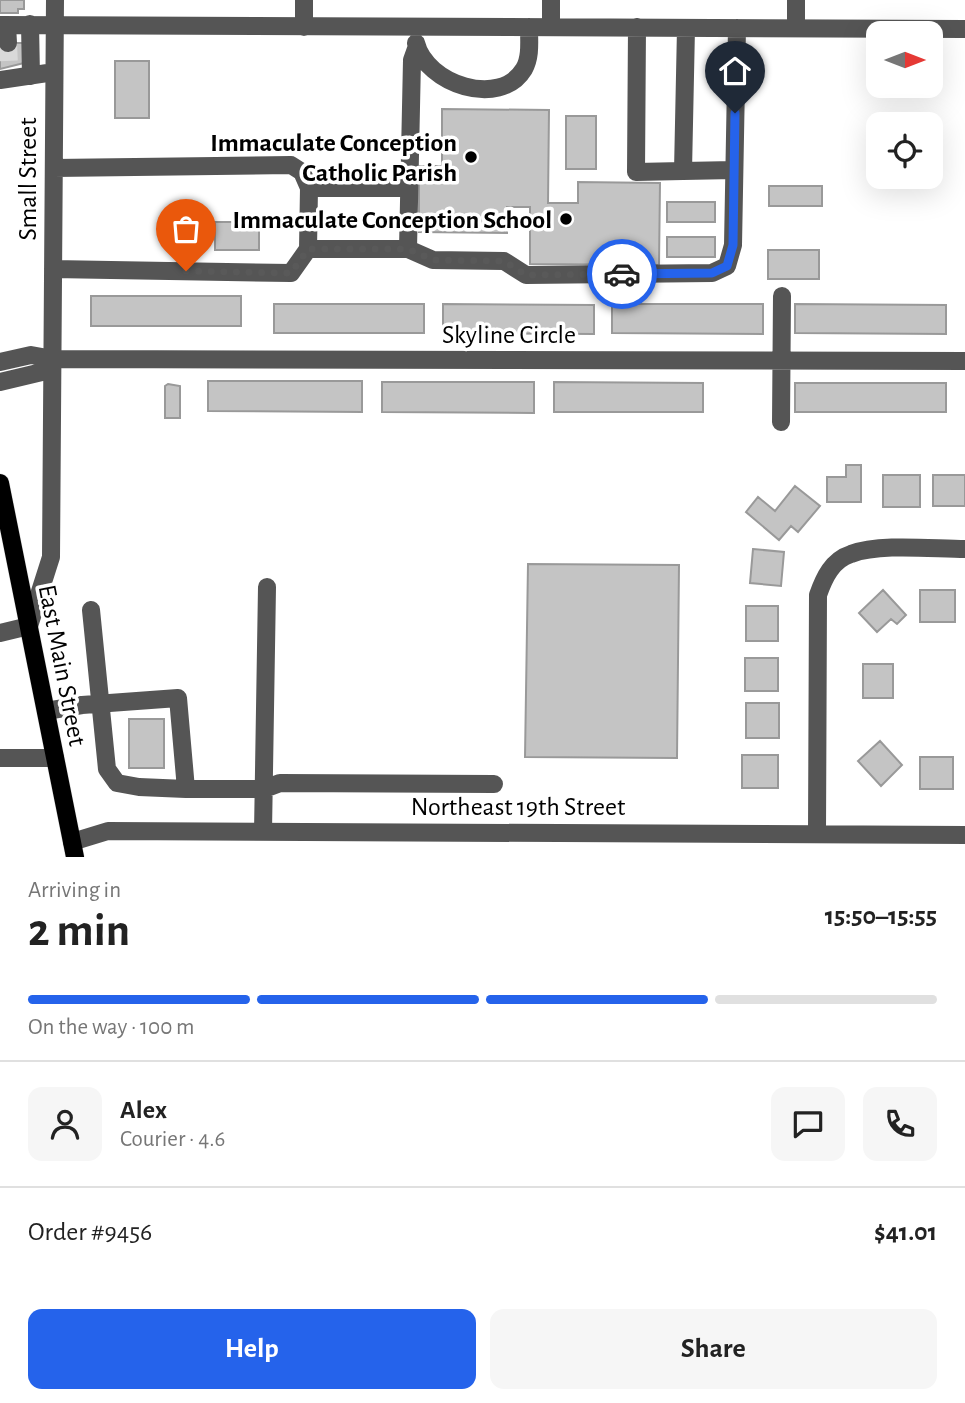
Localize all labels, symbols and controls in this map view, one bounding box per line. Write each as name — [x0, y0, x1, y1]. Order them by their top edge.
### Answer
north arrow — [866, 21, 943, 98]
map controls — [866, 21, 943, 189]
pin — [705, 41, 765, 113]
icon: home — [716, 52, 754, 90]
button: locate — [866, 112, 943, 189]
street label: Small Street — [15, 117, 41, 241]
place label: Immaculate Conception Catholic Parish — [210, 130, 457, 186]
marker: Immaculate Conception Catholic Parish — [463, 149, 479, 165]
pin — [156, 199, 216, 271]
place label: Immaculate Conception School — [232, 207, 552, 233]
icon: bag — [167, 210, 205, 248]
marker: Immaculate Conception School — [558, 211, 574, 227]
courier — [587, 239, 657, 309]
icon: car — [603, 255, 641, 293]
street label: Skyline Circle — [442, 322, 576, 348]
street label: East Main Street — [34, 582, 90, 748]
street label: Northeast 19th Street — [411, 794, 625, 820]
text: Arriving in — [28, 879, 121, 902]
text: 15:50–15:55 — [825, 903, 937, 929]
text: 2 min — [28, 908, 130, 954]
text: On the way · 100 m — [28, 1016, 195, 1039]
button: person — [28, 1087, 102, 1161]
button: chat — [771, 1087, 845, 1161]
button: phone — [863, 1087, 937, 1161]
text: Alex — [120, 1097, 167, 1123]
text: Courier · 4.6 — [120, 1128, 225, 1151]
text: Order #9456 — [28, 1219, 152, 1245]
text: $41.01 — [874, 1219, 937, 1245]
button: Help — [28, 1309, 476, 1389]
button: Share — [490, 1309, 937, 1389]

